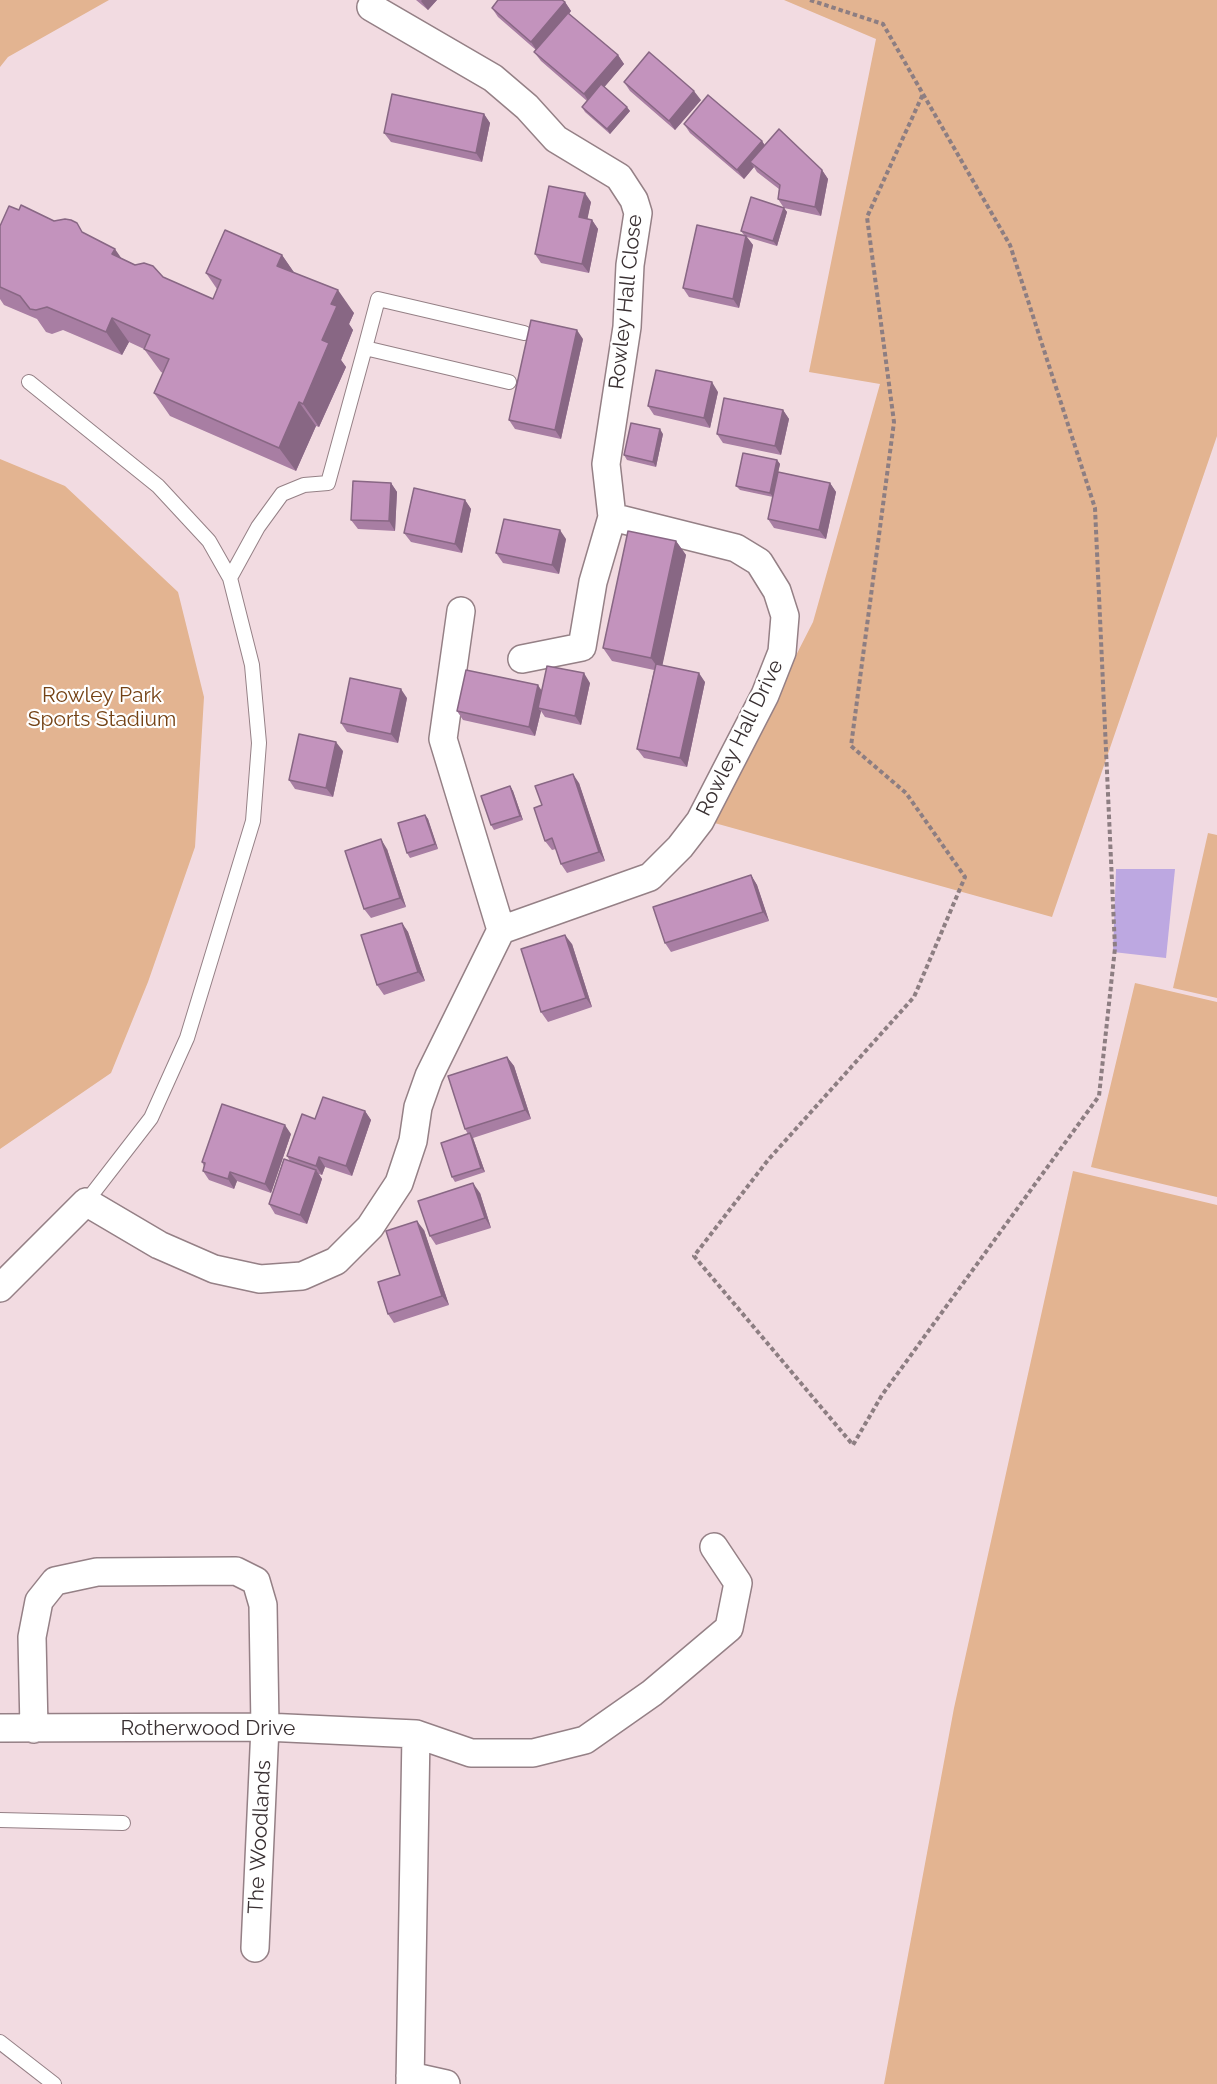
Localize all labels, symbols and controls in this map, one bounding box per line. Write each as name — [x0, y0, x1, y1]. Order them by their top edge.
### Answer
street label: Rowley Hall Close — [604, 213, 648, 391]
street label: Rowley Hall Drive — [691, 656, 789, 820]
park label: Rowley Park Sports Stadium — [28, 683, 176, 733]
street label: Rotherwood Drive — [121, 1716, 295, 1742]
street label: The Woodlands — [243, 1759, 277, 1915]

